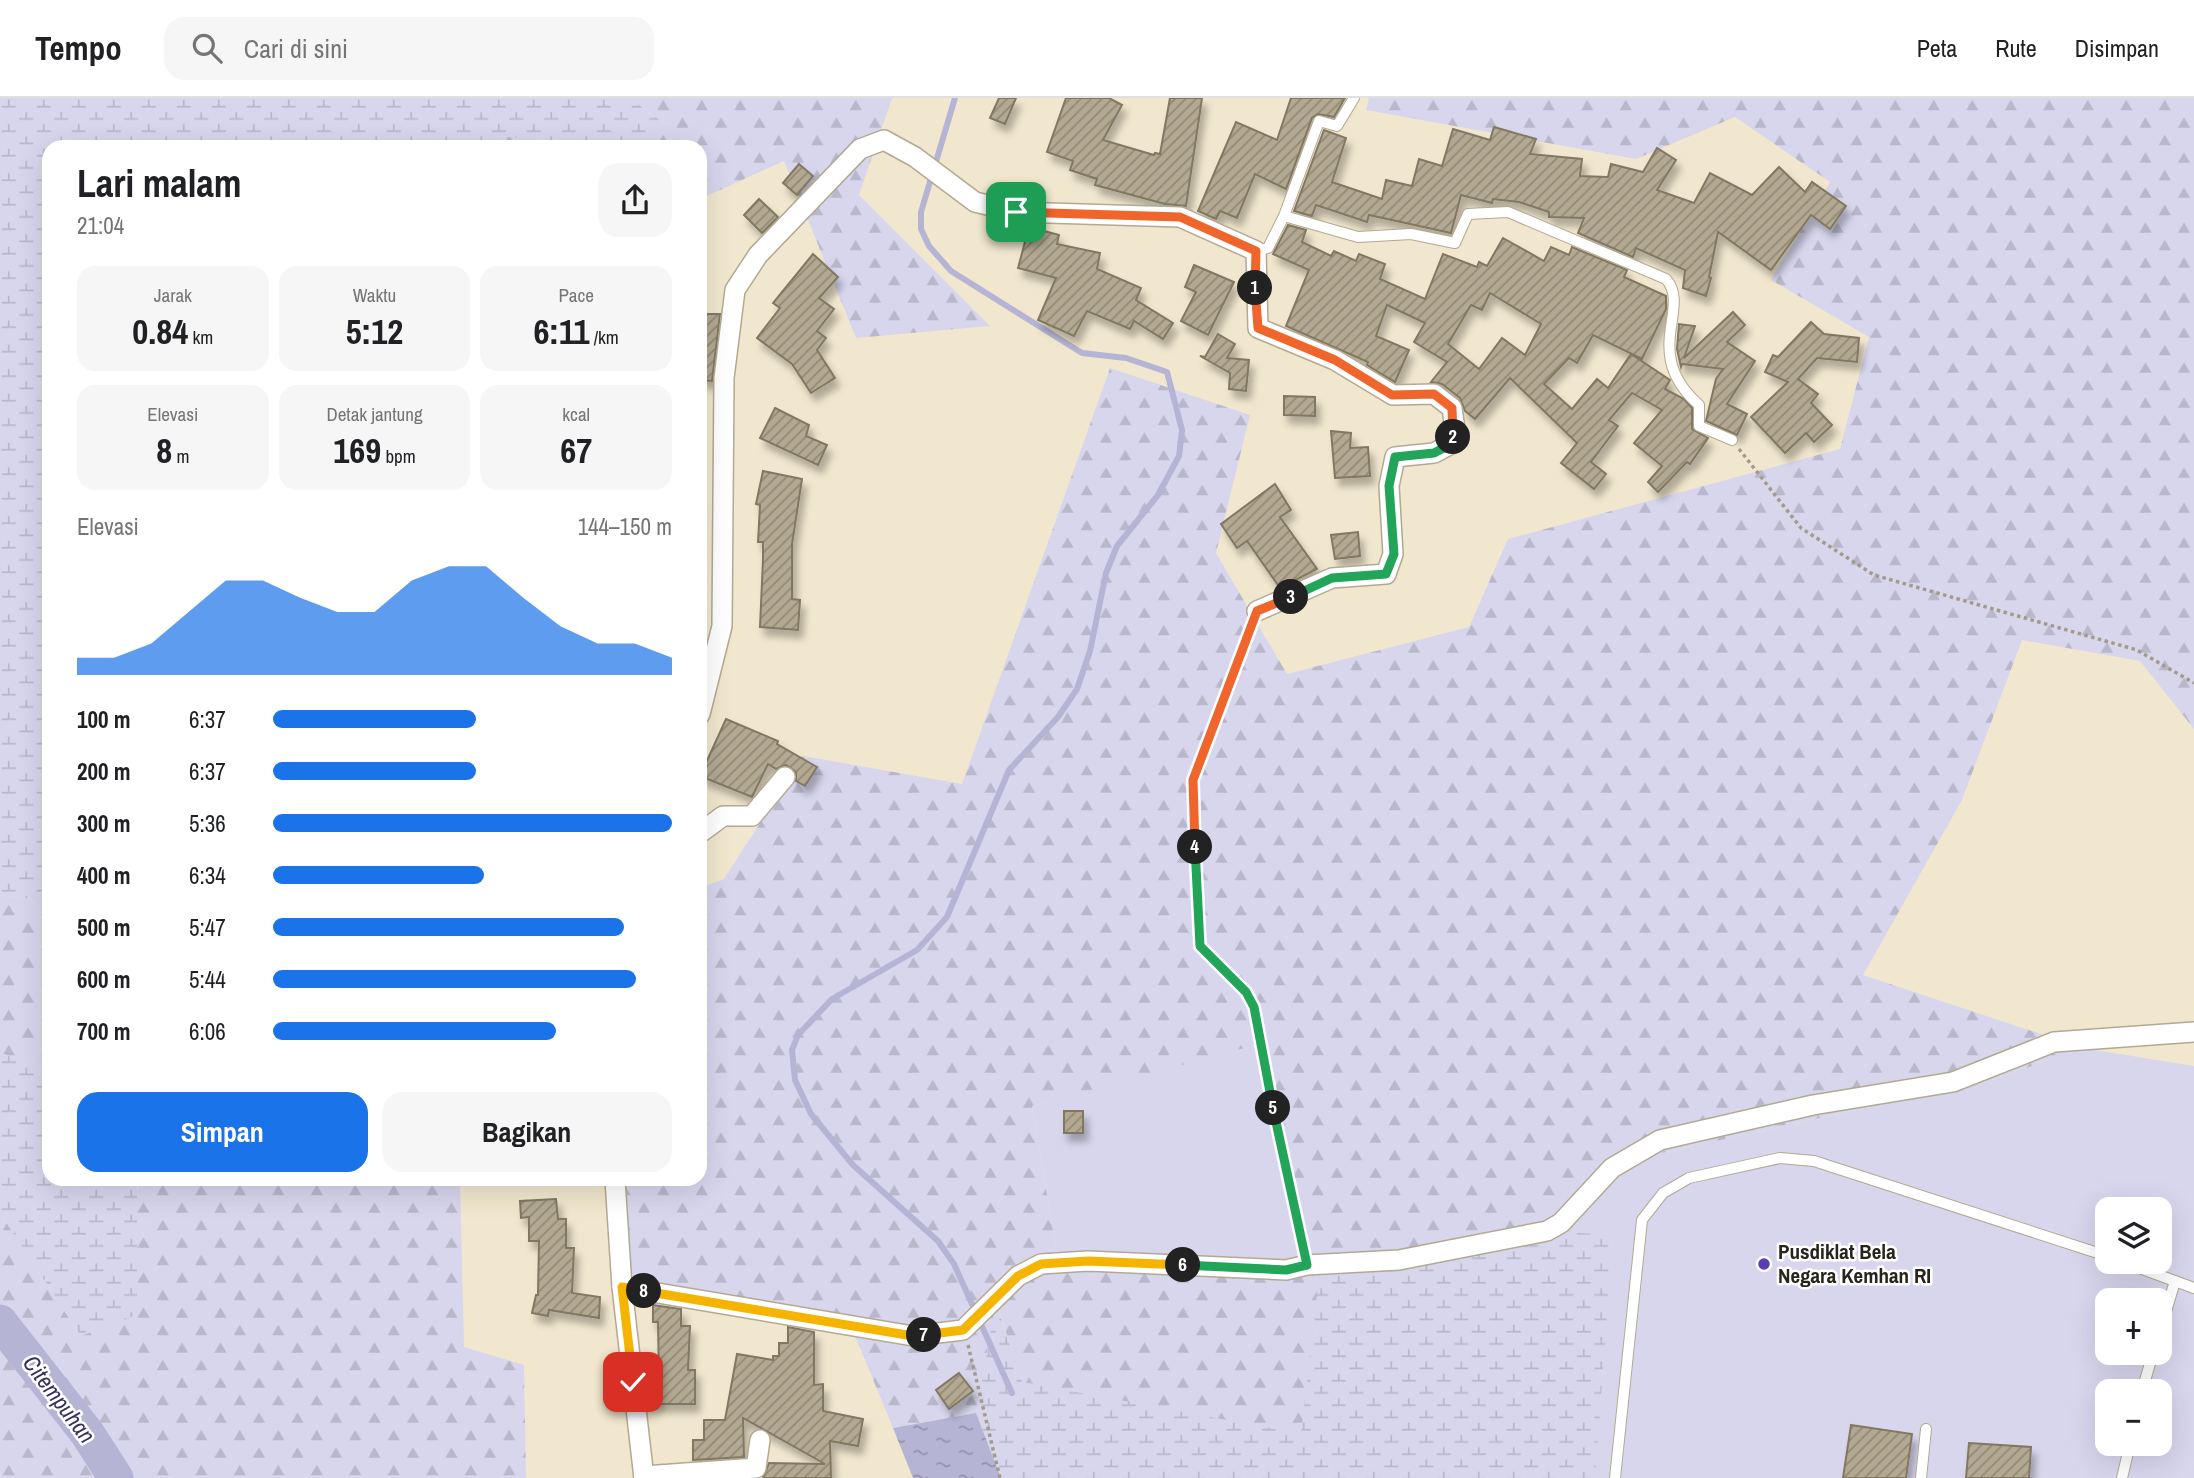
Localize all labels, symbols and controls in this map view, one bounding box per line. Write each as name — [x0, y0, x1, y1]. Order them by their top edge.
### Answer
search box — [164, 17, 654, 80]
text: Tempo — [35, 26, 122, 70]
icon: search — [188, 29, 226, 67]
text: Cari di sini — [244, 31, 348, 66]
text: Peta — [1917, 32, 1957, 64]
text: Rute — [1995, 32, 2037, 64]
text: Disimpan — [2075, 32, 2159, 64]
text: Lari malam — [77, 158, 242, 209]
button: share — [598, 163, 672, 237]
pin — [986, 182, 1046, 242]
icon: arrive — [997, 193, 1035, 231]
text: 21:04 — [77, 210, 124, 241]
pin: 1 — [1238, 270, 1272, 306]
text: 1 — [1250, 274, 1259, 300]
text: Jarak — [154, 282, 192, 308]
text: Waktu — [353, 282, 396, 308]
text: Pace — [558, 282, 594, 308]
text: 0.84 — [132, 308, 188, 355]
text: 5:12 — [346, 308, 403, 355]
text: 6:11 — [534, 308, 589, 355]
text: km — [188, 324, 213, 350]
text: /km — [589, 324, 619, 350]
text: Elevasi — [147, 401, 198, 427]
text: Detak jantung — [326, 401, 423, 427]
text: kcal — [562, 401, 590, 427]
pin: 2 — [1436, 420, 1470, 454]
text: 2 — [1448, 423, 1457, 449]
text: 8 — [156, 427, 172, 474]
text: 169 — [333, 427, 381, 474]
text: 67 — [560, 427, 592, 474]
text: m — [172, 443, 189, 469]
text: bpm — [381, 443, 416, 469]
text: Elevasi — [77, 511, 139, 542]
text: 144–150 m — [578, 511, 672, 542]
pin: 3 — [1274, 580, 1308, 614]
text: 3 — [1286, 583, 1295, 609]
text: 100 m — [77, 704, 130, 735]
text: 6:37 — [189, 704, 226, 735]
text: 200 m — [77, 756, 130, 787]
text: 6:37 — [189, 756, 226, 787]
text: 300 m — [77, 808, 130, 839]
text: 5:36 — [189, 808, 226, 839]
pin: 4 — [1178, 830, 1212, 864]
text: 4 — [1190, 833, 1199, 859]
text: 400 m — [77, 860, 130, 891]
text: 6:34 — [189, 860, 226, 891]
text: 500 m — [77, 912, 130, 943]
text: 5:47 — [189, 912, 226, 943]
text: 600 m — [77, 964, 130, 995]
text: 5:44 — [189, 964, 226, 995]
text: 700 m — [77, 1016, 130, 1047]
text: 6:06 — [189, 1016, 226, 1047]
pin: 5 — [1256, 1090, 1290, 1126]
button: Simpan — [77, 1092, 368, 1172]
button: Bagikan — [382, 1092, 672, 1172]
text: 5 — [1268, 1094, 1277, 1120]
map controls — [2095, 1197, 2172, 1456]
button: layers — [2095, 1197, 2172, 1274]
place label: Pusdiklat Bela Negara Kemhan RI — [1778, 1237, 1931, 1290]
pin: 6 — [1166, 1248, 1200, 1282]
text: 6 — [1178, 1251, 1187, 1277]
marker: Pusdiklat Bela Negara Kemhan RI — [1756, 1256, 1772, 1272]
pin: 8 — [626, 1274, 662, 1308]
text: 8 — [639, 1277, 648, 1303]
button: + — [2095, 1288, 2172, 1365]
pin: 7 — [906, 1318, 942, 1352]
text: 7 — [919, 1321, 928, 1347]
water label: Citempuhan — [16, 1348, 103, 1449]
pin — [603, 1352, 663, 1412]
icon: check — [614, 1363, 652, 1401]
button: − — [2095, 1379, 2172, 1456]

